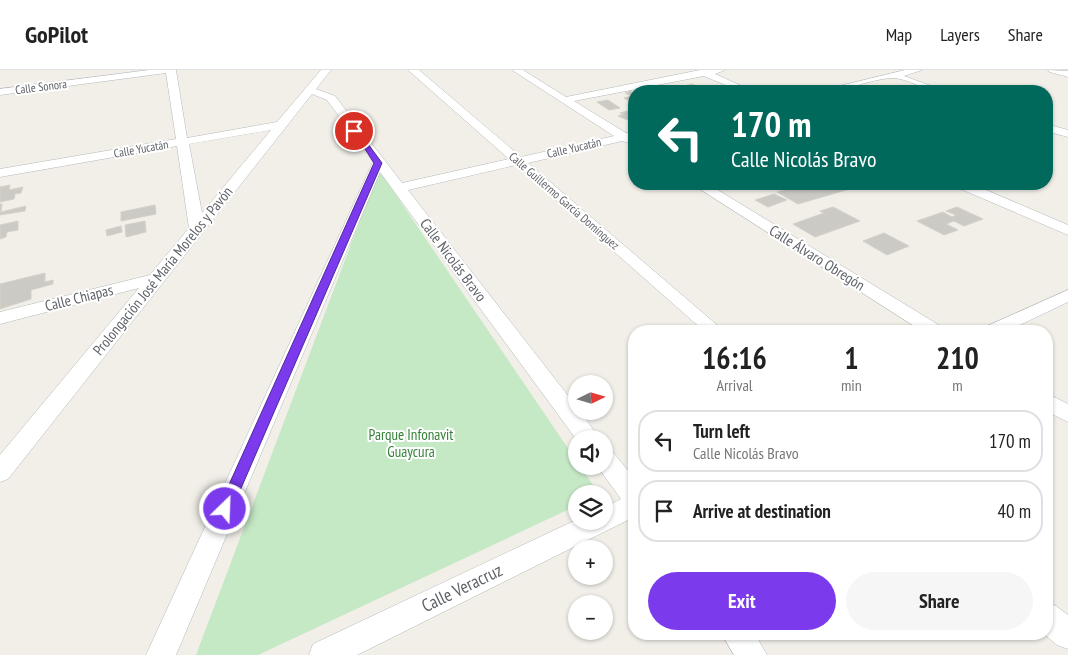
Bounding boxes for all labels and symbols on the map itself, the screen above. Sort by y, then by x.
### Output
street label: Calle Sonora [14,76,68,97]
pin [333,110,375,152]
street label: Calle Yucatán [545,134,603,161]
street label: Calle Yucatán [112,136,169,161]
street label: Calle Guillermo García Domínguez [506,149,623,253]
street label: Prolongación José María Morelos y Pavón [89,182,237,359]
street label: Calle Nicolás Bravo [416,214,491,305]
street label: Calle Álvaro Obregón [766,221,869,295]
street label: Calle Chiapas [43,280,115,315]
north arrow [568,375,612,420]
park label: Parque Infonavit Guaycura [369,425,453,461]
position arrow [198,482,250,534]
street label: Calle Veracruz [418,558,506,617]

